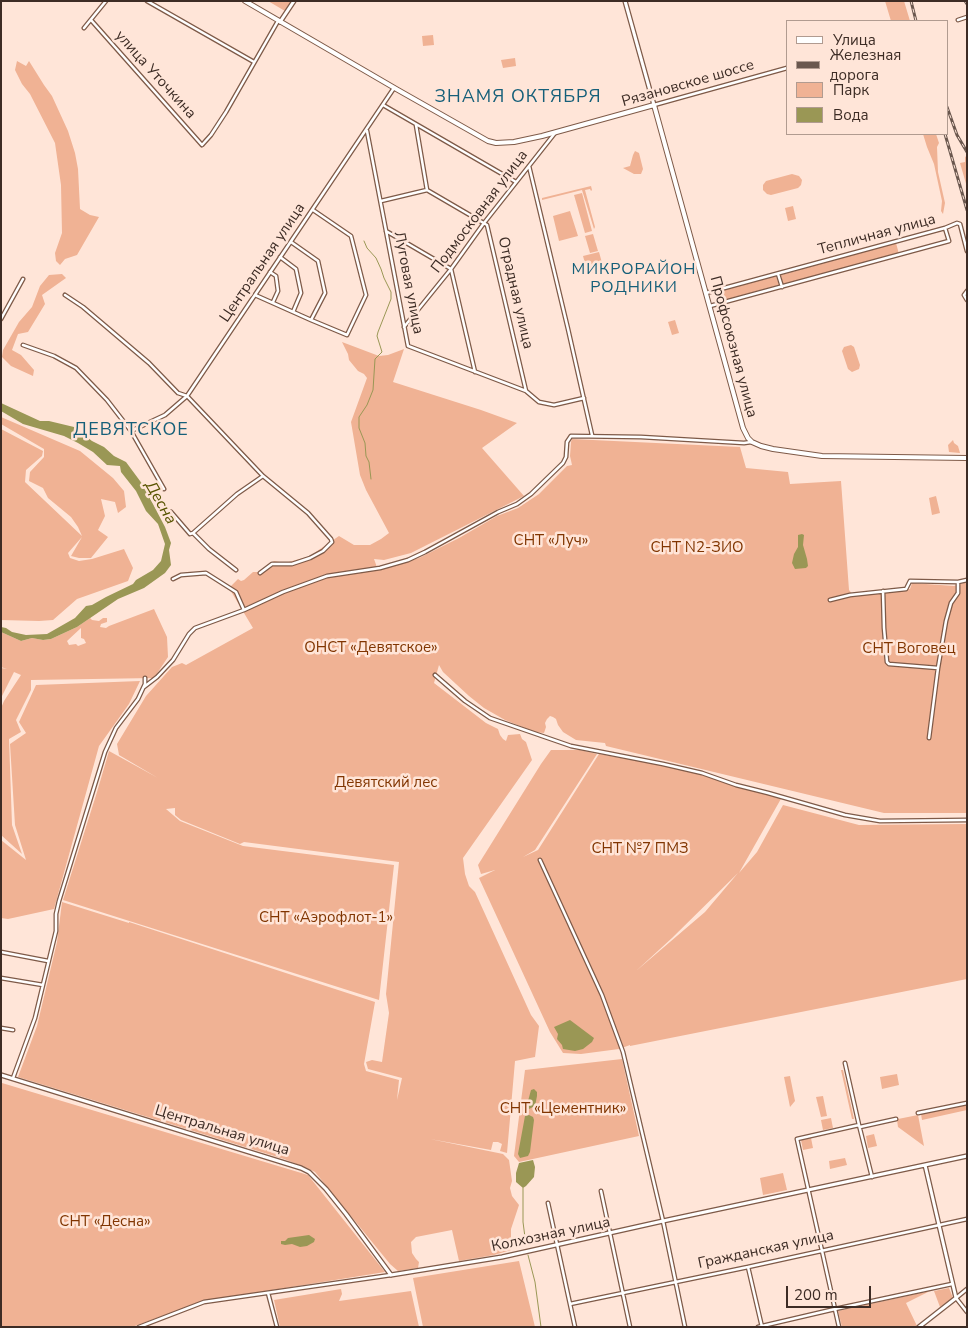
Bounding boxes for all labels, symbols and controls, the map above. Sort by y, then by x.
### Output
legend [786,20,948,135]
street label: улица Уточкина [111,27,199,123]
text: Улица [833,30,876,50]
text: Железная дорога [830,45,901,85]
street label: Рязановское шоссе [620,56,756,112]
text: Парк [833,80,869,100]
district label: ЗНАМЯ ОКТЯБРЯ [433,87,603,109]
text: Вода [833,105,869,125]
street label: Подмосковная улица [428,147,532,277]
street label: Центральная улица [216,200,310,326]
street label: Тепличная улица [816,211,938,259]
street label: Луговая улица [389,230,427,336]
street label: Отрадная улица [493,235,537,351]
district label: МИКРОРАЙОН РОДНИКИ [570,260,698,298]
street label: Профсоюзная улица [705,274,761,420]
district label: ДЕВЯТСКОЕ [72,420,190,442]
water label: Десна [140,478,180,528]
park label: СНТ «Луч» [514,532,588,550]
park label: СНТ N2-ЗИО [650,539,744,557]
park label: ОНСТ «Девятское» [304,639,438,657]
park label: СНТ Воговец [862,640,956,658]
park label: Девятский лес [335,774,437,792]
park label: СНТ №7 ПМЗ [591,840,689,858]
park label: СНТ «Аэрофлот-1» [259,909,393,927]
park label: СНТ «Цементник» [500,1100,626,1118]
street label: Центральная улица [153,1102,291,1160]
park label: СНТ «Десна» [59,1213,151,1231]
street label: Колхозная улица [490,1214,612,1256]
street label: Гражданская улица [696,1227,836,1273]
scale bar [788,1276,873,1308]
text: 200 m [794,1285,838,1305]

